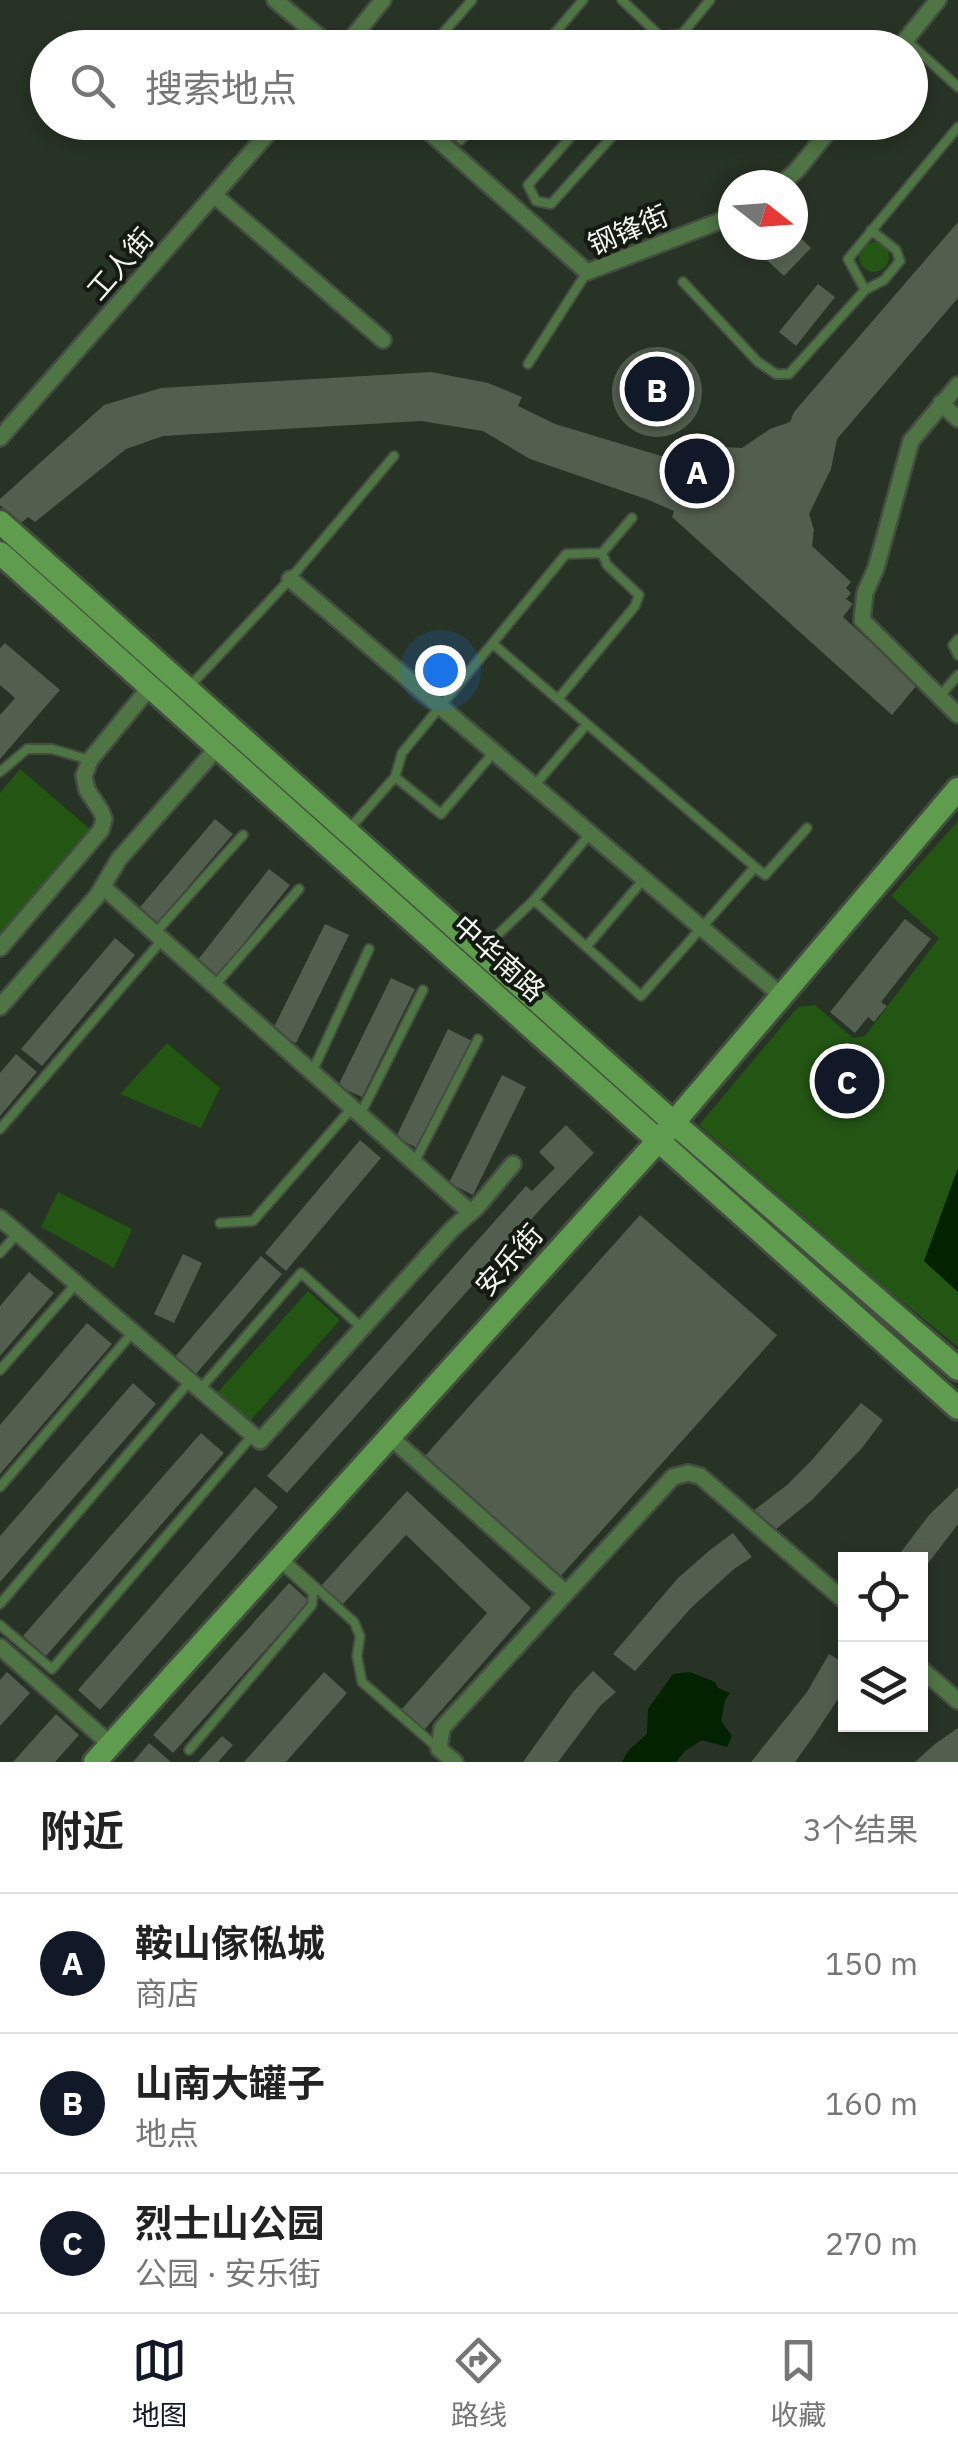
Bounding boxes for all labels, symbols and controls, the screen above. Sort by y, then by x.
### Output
search box [30,30,928,140]
icon: search [65,58,120,113]
text: 搜索地点 [145,63,297,112]
north arrow [718,170,808,260]
street label: 钢锋街 [582,196,674,263]
street label: 工人街 [78,220,161,308]
pin: B [624,352,690,426]
pin: A [664,434,730,508]
your location [415,645,466,696]
street label: 中华南路 [445,906,553,1009]
pin: C [814,1044,880,1118]
street label: 安乐街 [467,1216,550,1303]
map controls [838,1552,928,1732]
button: locate [838,1552,928,1642]
button: layers [838,1642,928,1732]
text: 附近 [40,1803,124,1858]
text: 3个结果 [803,1808,918,1850]
text: 鞍山傢俬城 [135,1918,325,1967]
text: A [62,1942,83,1984]
text: 150 m [825,1942,918,1984]
text: 商店 [135,1972,199,2014]
text: 山南大罐子 [135,2058,325,2107]
text: B [62,2082,83,2124]
text: 160 m [825,2082,918,2124]
text: 地点 [135,2112,199,2154]
text: 烈士山公园 [135,2198,325,2247]
text: C [62,2222,83,2264]
text: 270 m [825,2222,918,2264]
text: 公园 · 安乐街 [135,2252,321,2294]
tab: 地图 [132,2333,188,2433]
tab: 路线 [451,2333,507,2433]
tab: 收藏 [770,2333,826,2433]

